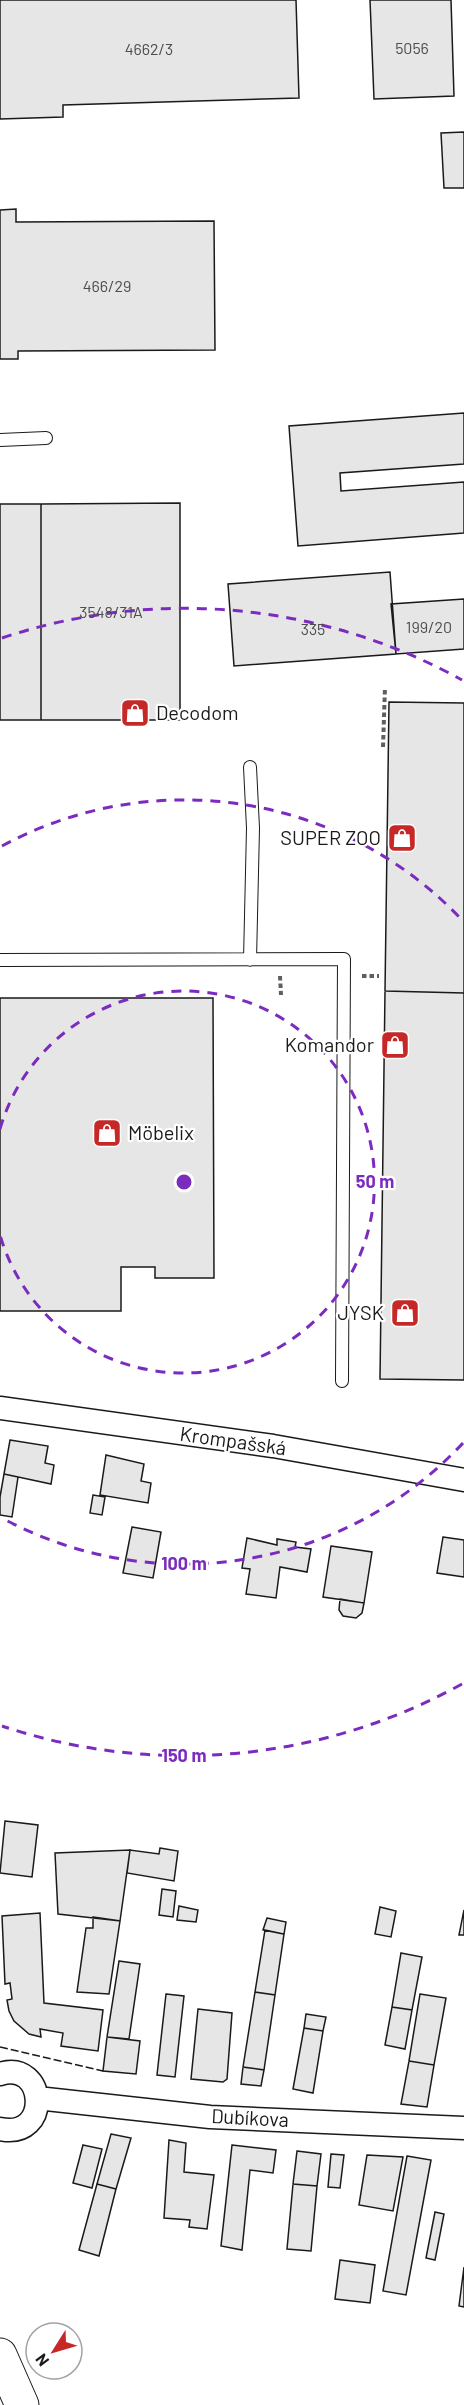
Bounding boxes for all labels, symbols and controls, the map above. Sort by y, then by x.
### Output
house number: 5056 [395,38,429,57]
house number: 4662/3 [125,39,173,58]
house number: 466/29 [83,276,131,295]
house number: 3548/31A [79,602,143,621]
house number: 199/20 [406,617,452,636]
house number: 335 [301,619,325,638]
shop icon: Decodom [119,697,151,729]
place label: Decodom [156,700,239,724]
shop icon: SUPER ZOO [386,822,418,854]
place label: SUPER ZOO [280,825,381,849]
shop icon: Komandor [379,1029,411,1061]
place label: Komandor [285,1032,374,1056]
shop icon: Möbelix [91,1117,123,1149]
place label: Möbelix [128,1120,194,1144]
text: 50 m [356,1170,394,1192]
centre of rings [174,1172,194,1192]
shop icon: JYSK [389,1297,421,1329]
place label: JYSK [337,1300,384,1324]
street label: Krompašská [178,1421,288,1459]
text: 100 m [161,1552,207,1574]
text: 150 m [162,1744,206,1766]
street label: Dubíkova [211,2103,289,2131]
north arrow [24,2321,84,2381]
text: N [31,2350,52,2370]

